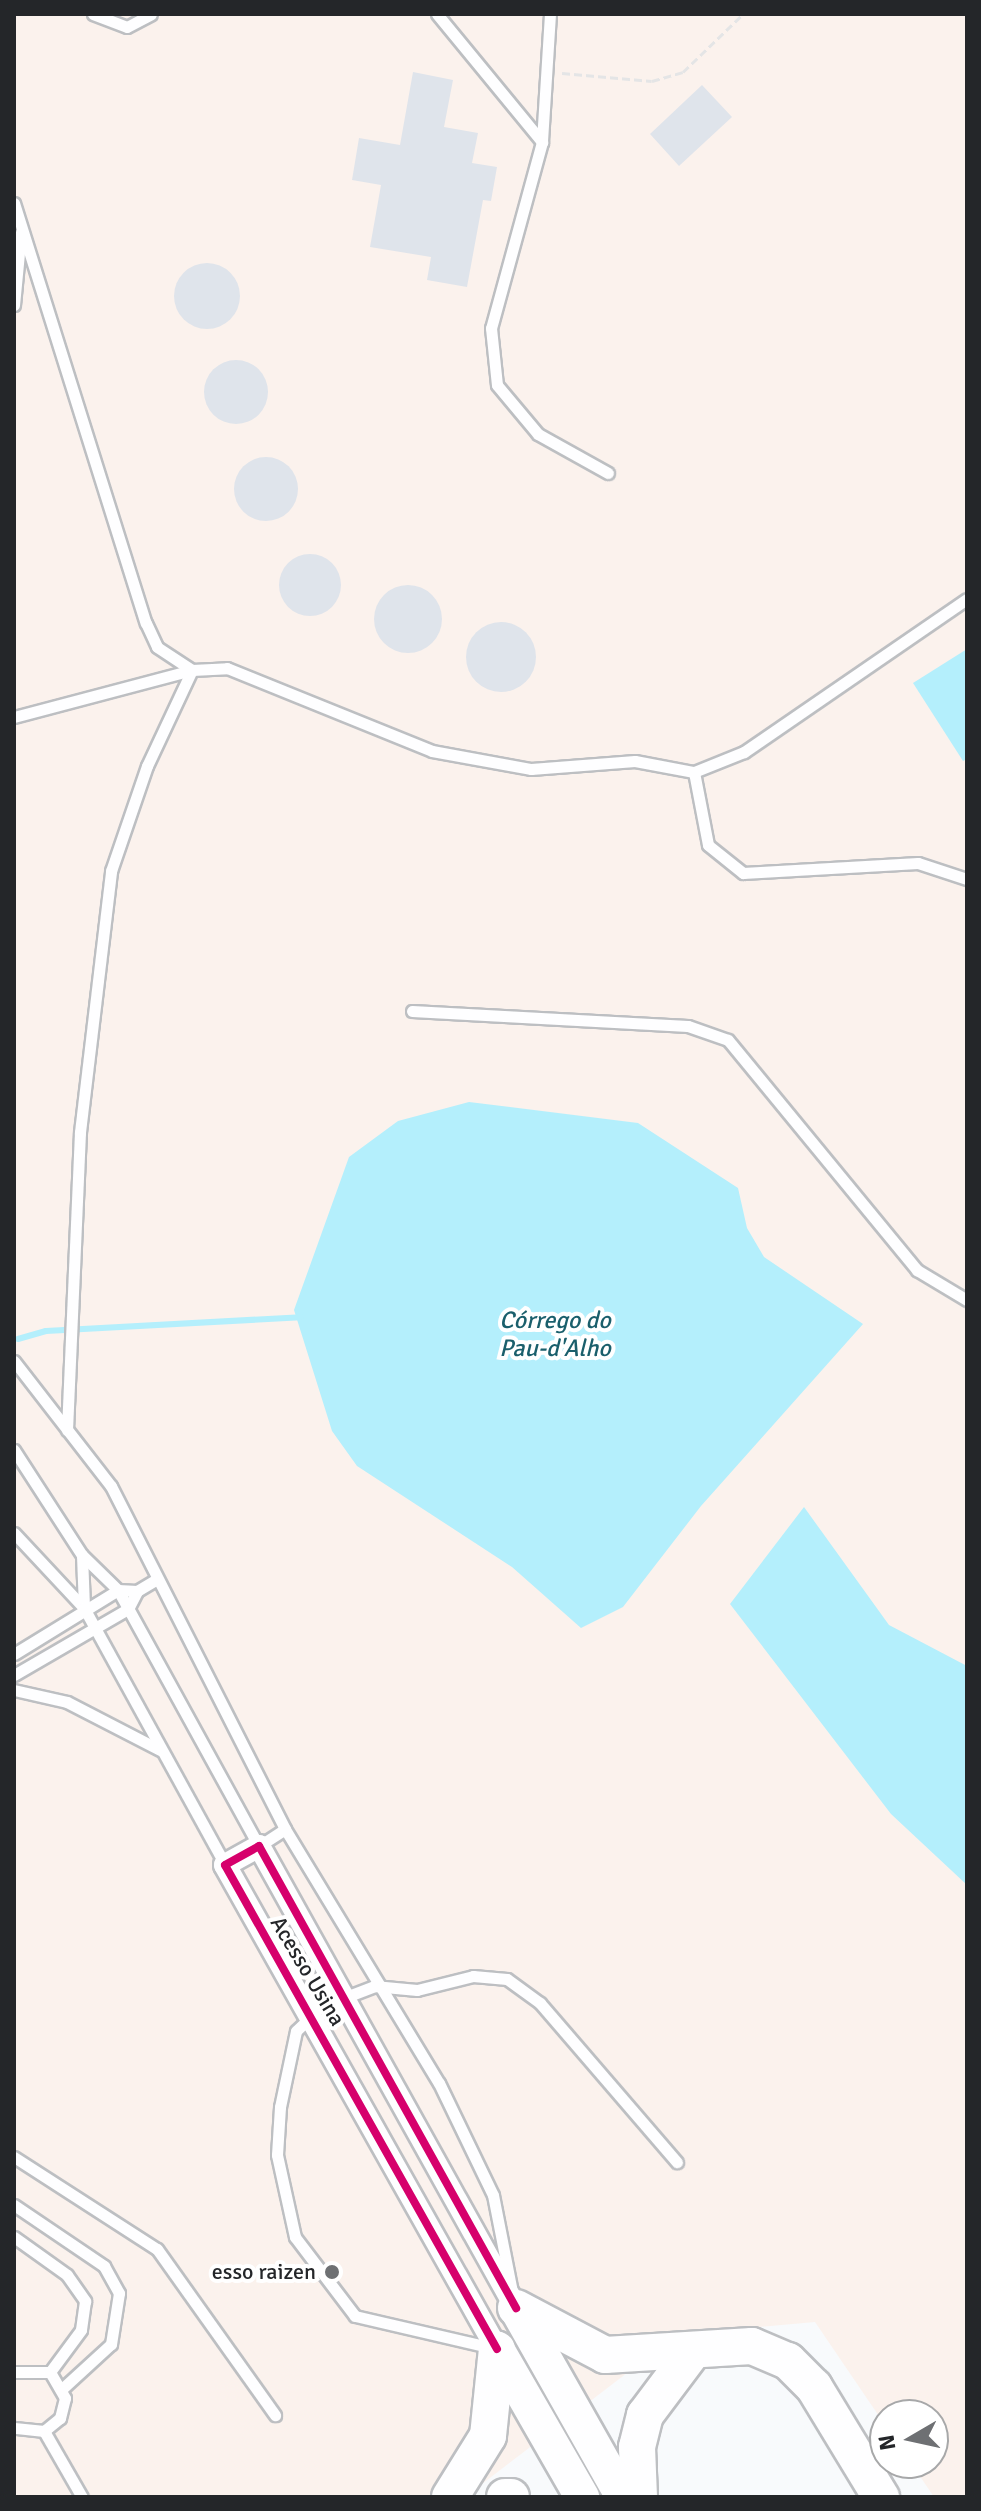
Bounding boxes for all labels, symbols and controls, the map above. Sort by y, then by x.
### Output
water label: Córrego do Pau-d'Alho [499,1307,611,1363]
street label: Acesso Usina [265,1911,351,2031]
place label: esso raizen [212,2259,316,2285]
marker: esso raizen [323,2263,341,2281]
north arrow [869,2399,949,2479]
text: N [872,2433,901,2452]

